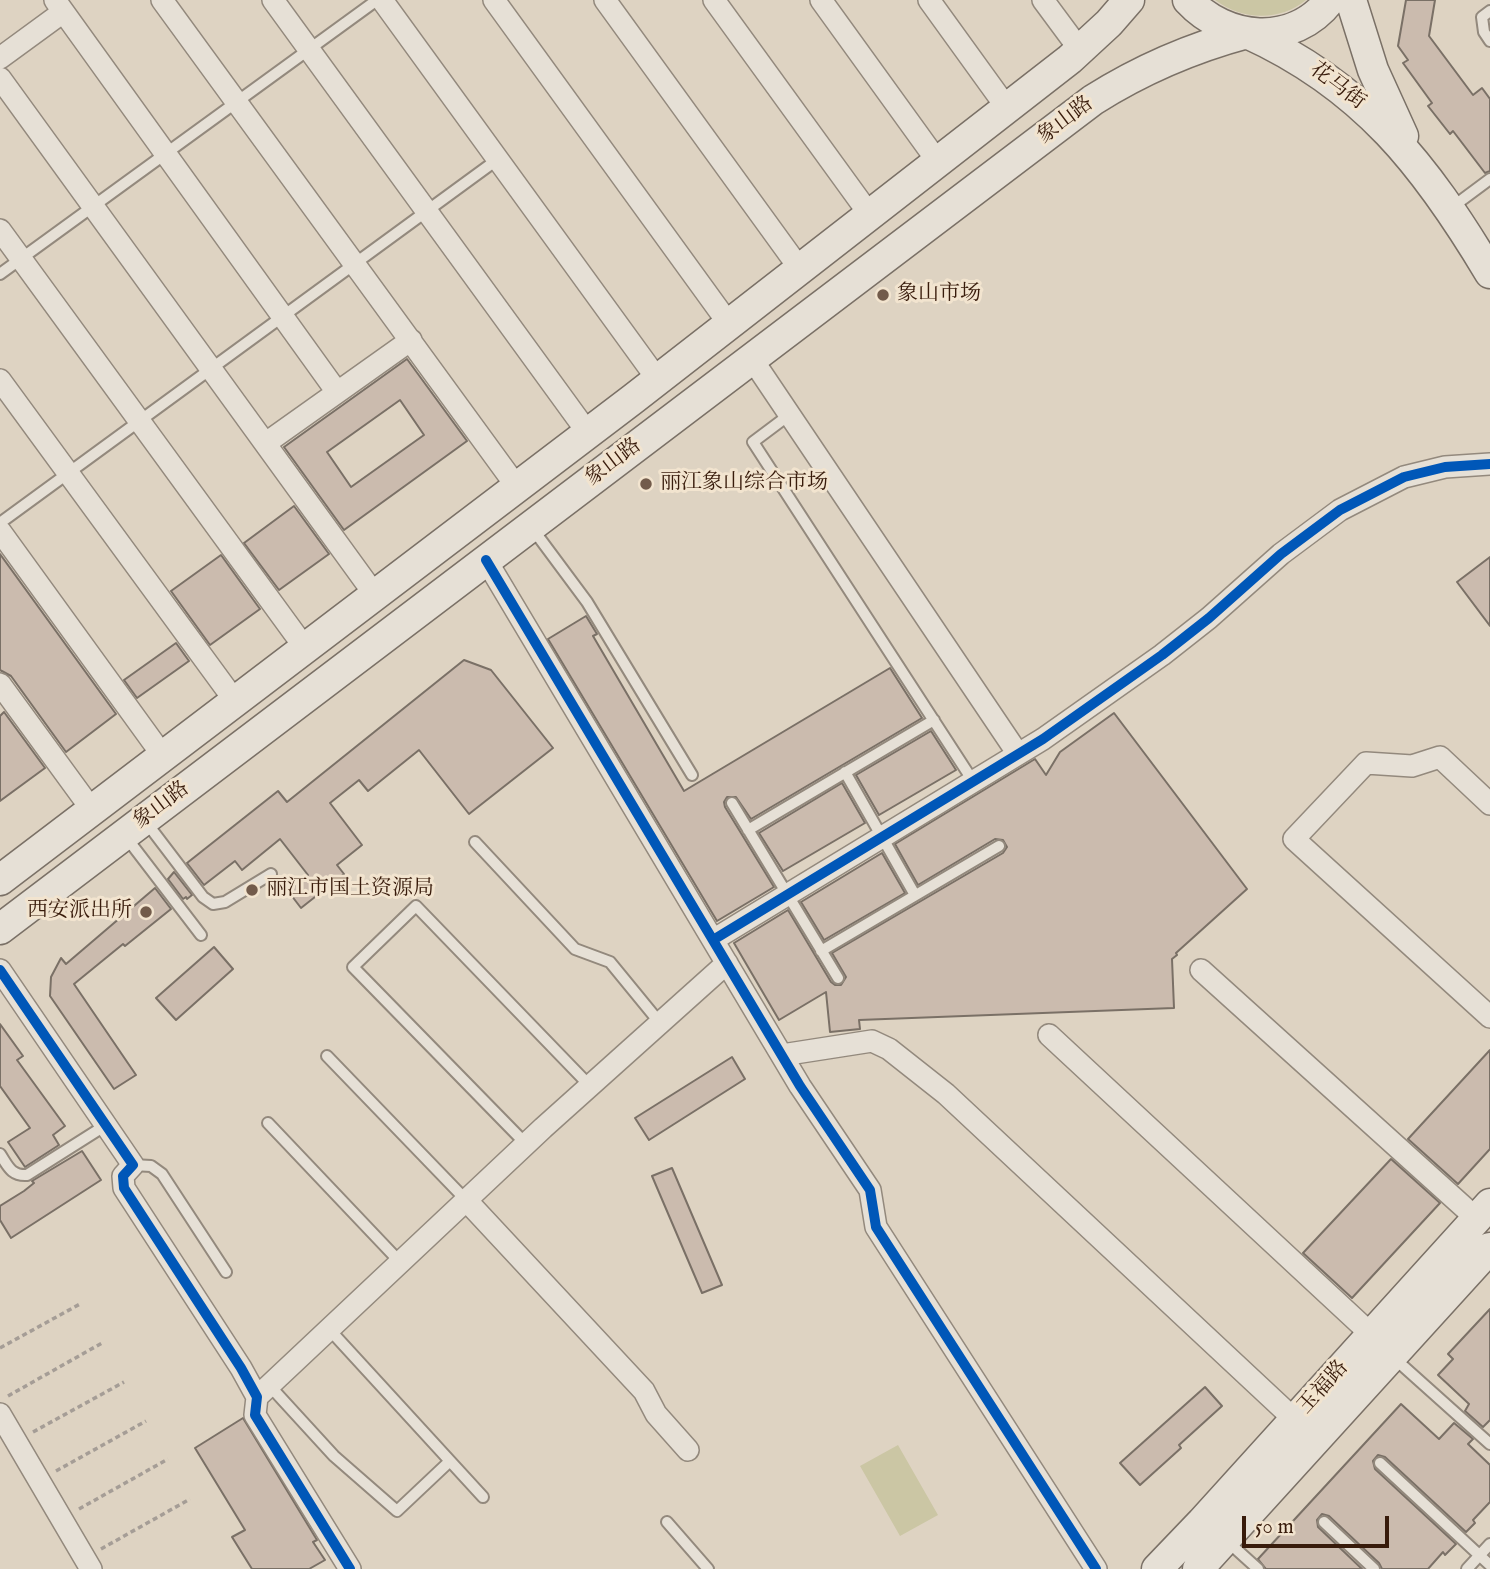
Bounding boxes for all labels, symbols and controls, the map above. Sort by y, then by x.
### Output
street label: 花马街 [1304,58,1370,116]
street label: 象山路 [1033,92,1099,150]
place label: 象山市场 [897,282,981,308]
marker: 象山市场 [875,287,891,303]
street label: 象山路 [581,434,647,492]
place label: 丽江象山综合市场 [660,471,828,497]
marker: 丽江象山综合市场 [638,476,654,492]
street label: 象山路 [129,777,195,835]
place label: 丽江市国土资源局 [266,877,434,903]
marker: 丽江市国土资源局 [244,882,260,898]
place label: 西安派出所 [27,899,132,925]
marker: 西安派出所 [138,904,154,920]
street label: 玉福路 [1294,1356,1354,1420]
scale bar [1245,1502,1392,1546]
text: 50 m [1255,1514,1294,1541]

